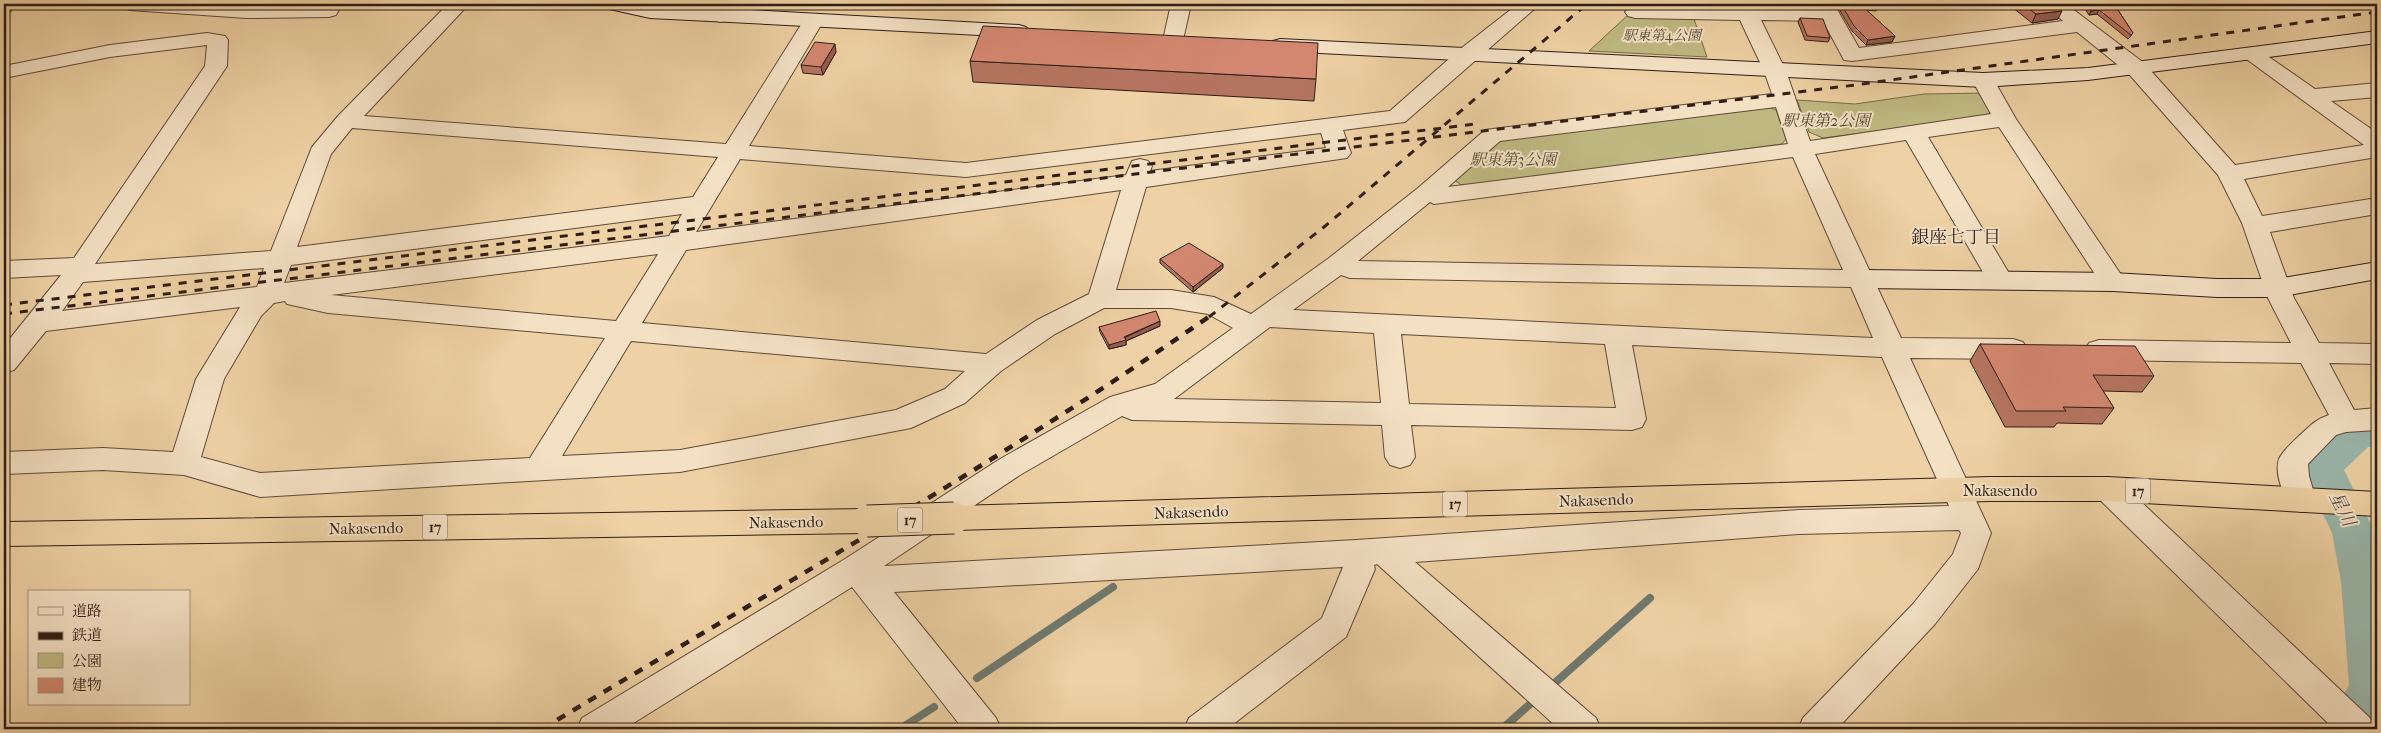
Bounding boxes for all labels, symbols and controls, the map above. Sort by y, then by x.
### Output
park label: 駅東第4公園 [1623,27,1703,44]
park label: 駅東第2公園 [1782,111,1873,130]
park label: 駅東第3公園 [1470,150,1559,169]
district label: 銀座七丁目 [1911,227,2001,248]
road number: 17 [2126,478,2150,504]
street label: Nakasendo [1963,481,2037,500]
water label: 星川 [2325,488,2360,532]
street label: Nakasendo [1558,489,1634,511]
road number: 17 [1442,492,1468,516]
street label: Nakasendo [1153,501,1229,523]
road number: 17 [898,508,922,532]
street label: Nakasendo [749,512,823,532]
road number: 17 [422,514,448,540]
street label: Nakasendo [329,518,403,538]
legend [28,590,190,706]
text: 道路 [72,602,102,620]
text: 鉄道 [72,626,102,644]
text: 公園 [72,652,102,670]
text: 建物 [72,676,102,694]

